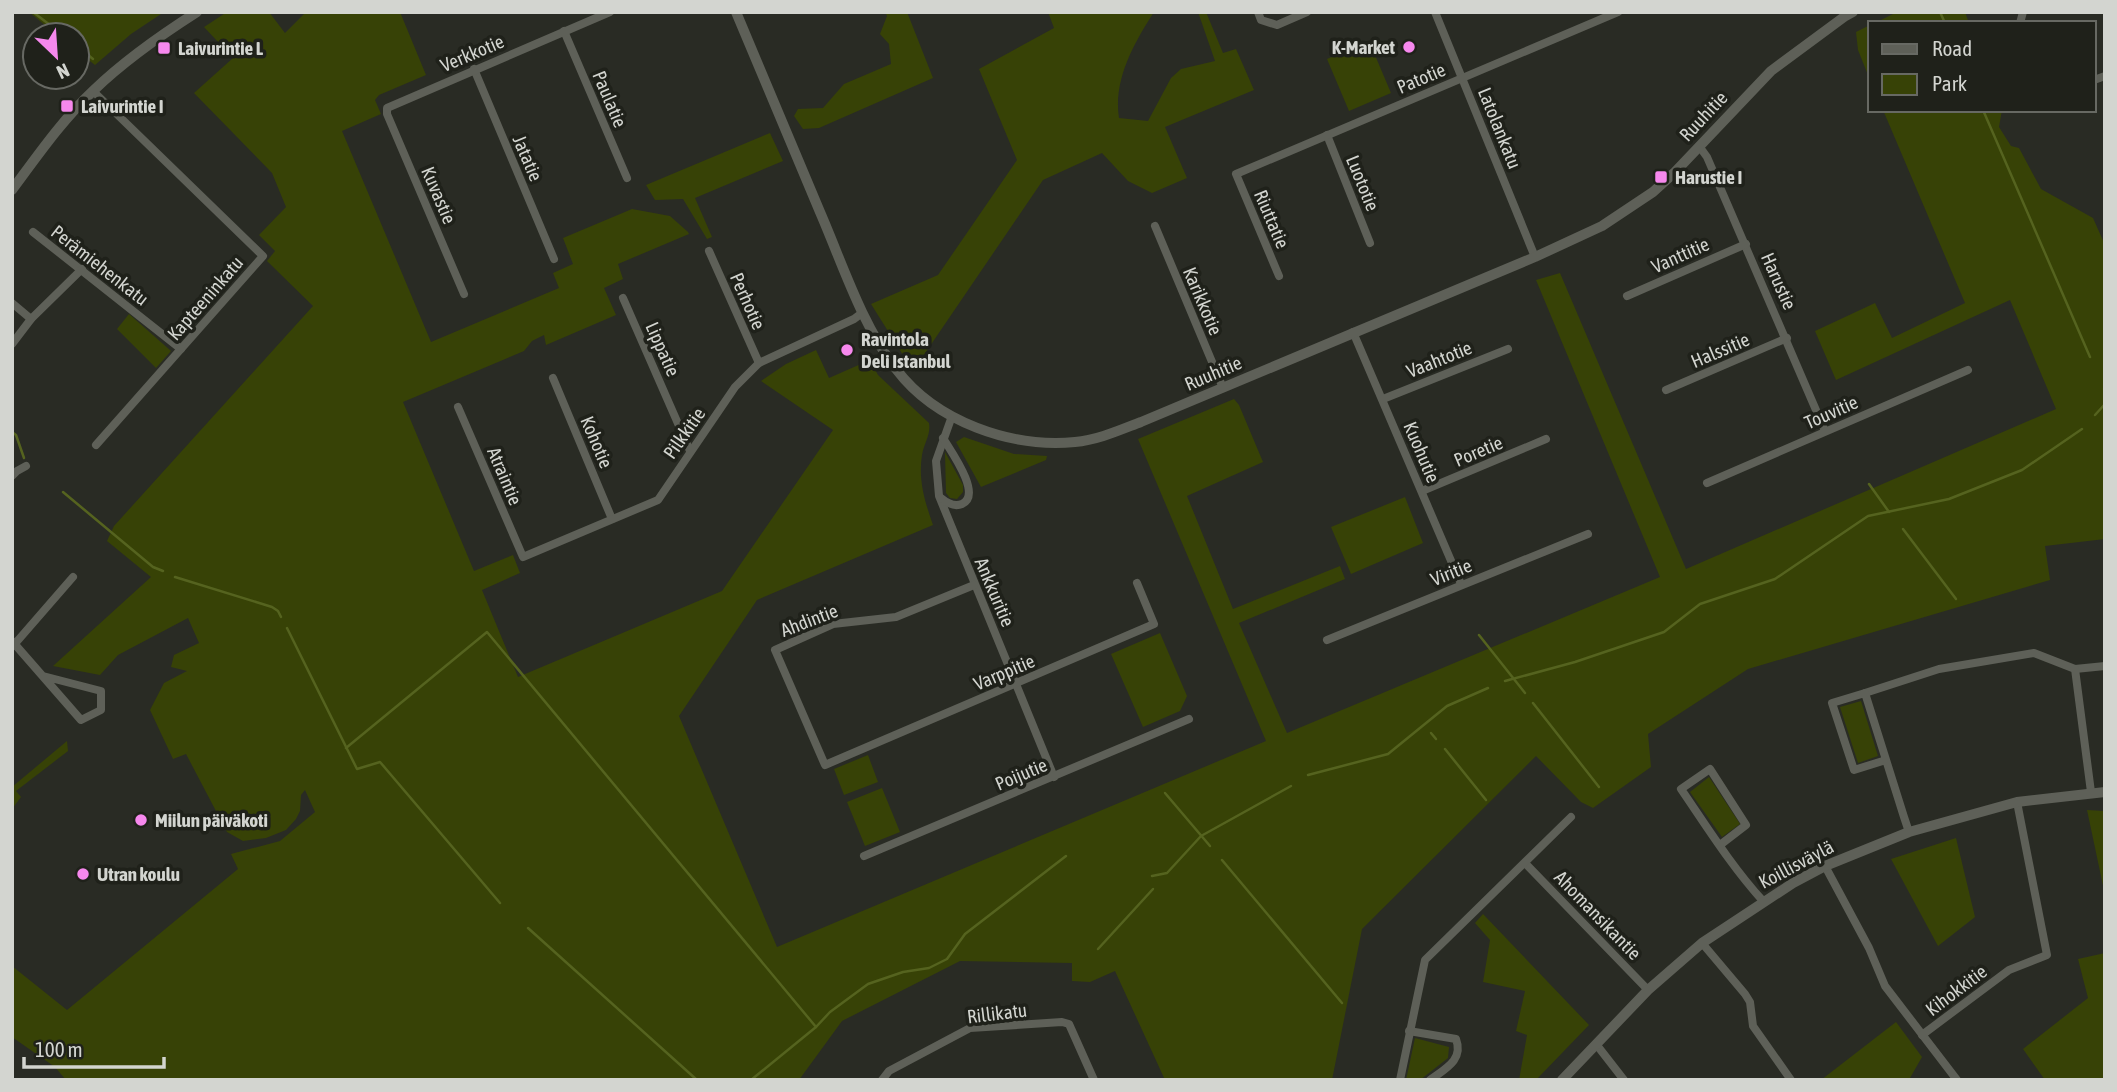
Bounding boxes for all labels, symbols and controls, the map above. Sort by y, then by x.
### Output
north arrow [21,21,91,91]
legend [1868,21,2096,112]
street label: Verkkotie [437,30,507,76]
place label: K-Market [1332,36,1396,58]
text: Road [1932,36,1972,60]
place label: Laivurintie L [178,37,264,59]
marker: K-Market [1401,39,1417,55]
marker: Laivurintie L [156,40,172,56]
street label: Patotie [1393,58,1449,98]
text: N [53,59,73,84]
street label: Paulatie [588,67,632,131]
text: Park [1932,71,1967,95]
street label: Latolankatu [1474,84,1526,172]
street label: Ruuhitie [1675,87,1731,145]
place label: Laivurintie I [81,95,164,117]
marker: Laivurintie I [59,98,75,114]
street label: Jatatie [509,132,547,184]
street label: Luototie [1342,152,1384,214]
street label: Kuvastie [417,163,461,227]
place label: Harustie I [1675,166,1742,188]
marker: Harustie I [1653,169,1669,185]
street label: Riuttatie [1250,186,1294,252]
street label: Perämiehenkatu [47,220,153,310]
street label: Vanttitie [1648,233,1712,277]
street label: Harustie [1757,249,1801,313]
street label: Kapteeninkatu [163,252,247,344]
street label: Karikkotie [1179,264,1227,338]
street label: Perhotie [726,269,770,333]
street label: Lippatie [641,318,685,380]
place label: Ravintola Deli Istanbul [861,328,952,372]
street label: Halssitie [1688,328,1752,372]
street label: Vaahtotie [1403,336,1475,382]
marker: Ravintola Deli Istanbul [839,342,855,358]
street label: Ruuhitie [1181,351,1245,395]
street label: Touvitie [1801,391,1861,433]
street label: Pilkkitie [659,403,709,463]
street label: Kohotie [576,413,618,471]
street label: Kuohutie [1399,418,1445,486]
street label: Poretie [1450,431,1506,471]
street label: Atraintie [483,444,527,508]
street label: Ankkuritie [971,554,1019,630]
street label: Viritie [1427,554,1475,590]
street label: Ahdintie [777,599,841,641]
street label: Varppitie [970,649,1038,695]
street label: Poijutie [992,753,1050,795]
place label: Miilun päiväkoti [155,809,268,831]
marker: Miilun päiväkoti [133,812,149,828]
street label: Koillisväylä [1755,835,1837,893]
place label: Utran koulu [97,863,180,885]
marker: Utran koulu [75,866,91,882]
street label: Ahomansikantie [1550,866,1646,964]
street label: Kihokkitie [1921,960,1991,1020]
street label: Rillikatu [966,998,1028,1028]
scale bar [24,1026,164,1070]
text: 100 m [35,1037,83,1061]

